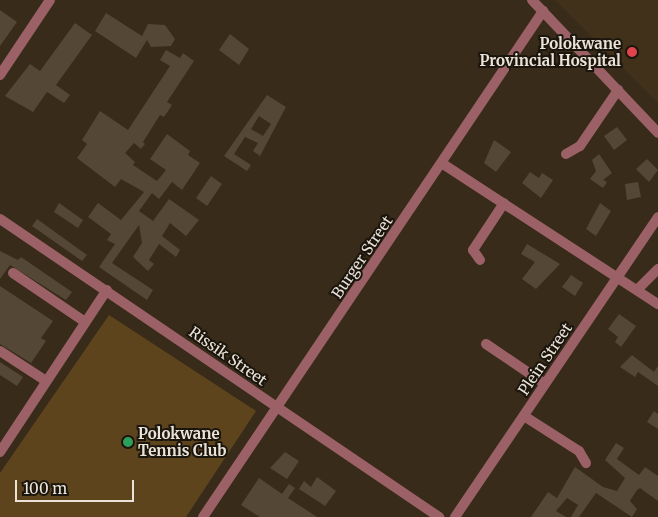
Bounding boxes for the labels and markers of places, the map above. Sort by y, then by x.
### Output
place label: Polokwane Provincial Hospital [479,34,621,69]
marker: Polokwane Provincial Hospital [625,45,639,59]
place label: Polokwane Tennis Club [138,424,226,459]
marker: Polokwane Tennis Club [122,436,134,448]

